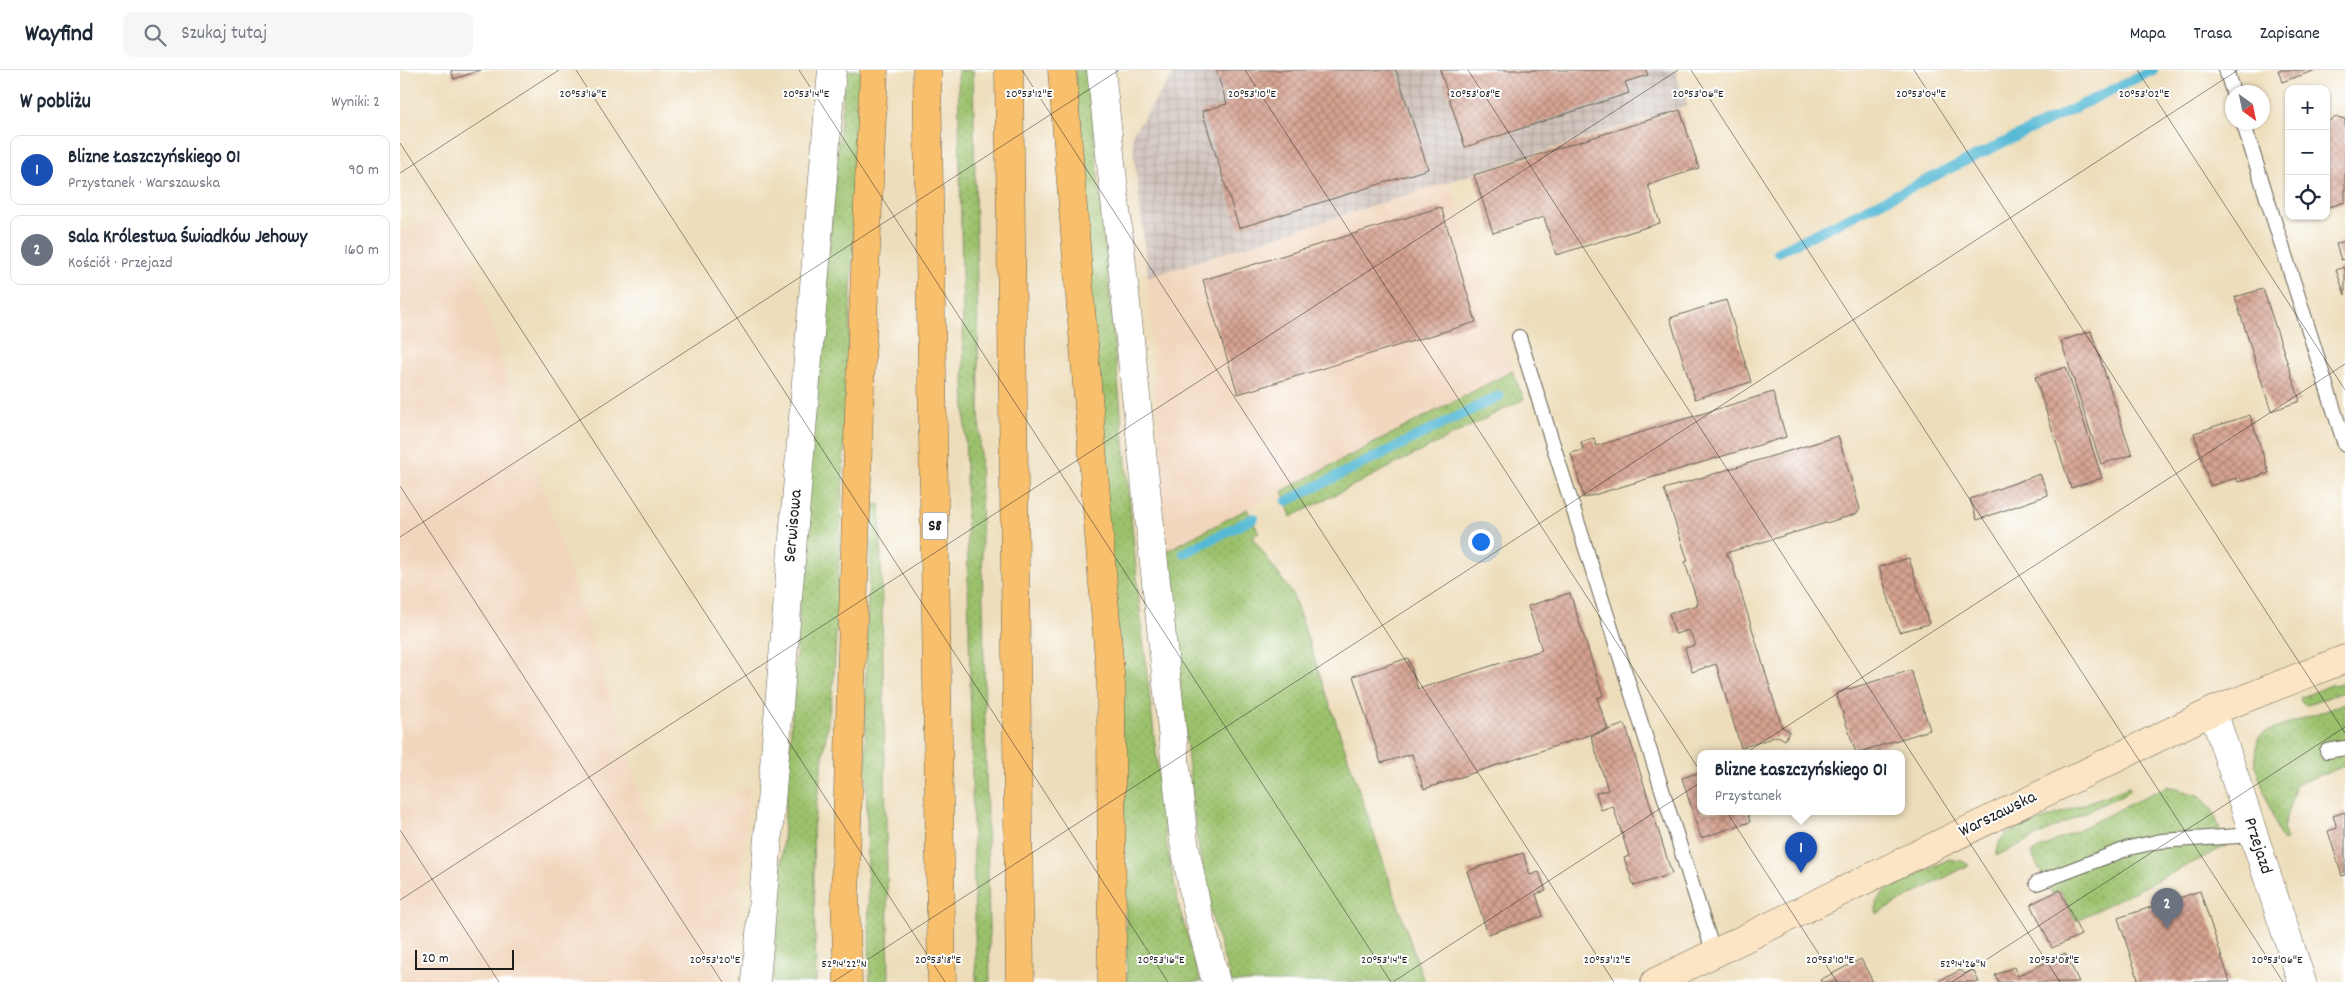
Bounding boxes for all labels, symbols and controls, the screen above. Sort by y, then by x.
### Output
search box [123,12,473,57]
text: Wayfind [25,18,93,52]
icon: search [141,21,169,49]
text: Szukaj tutaj [181,21,267,48]
text: Mapa [2130,22,2165,47]
text: Trasa [2193,22,2232,47]
text: Zapisane [2260,22,2320,47]
north arrow [2225,85,2270,130]
map controls [2285,85,2330,220]
button: + [2285,85,2330,130]
text: 20°53'16"E [559,86,607,103]
text: 20°53'14"E [783,86,830,103]
text: 20°53'12"E [1006,86,1053,103]
text: 20°53'10"E [1228,86,1276,103]
text: 20°53'08"E [1450,86,1501,103]
text: 20°53'06"E [1672,86,1724,103]
text: 20°53'04"E [1896,86,1947,103]
text: 20°53'02"E [2119,86,2170,103]
text: W pobliżu [20,88,91,118]
text: Wyniki: 2 [331,91,380,114]
button: − [2285,130,2330,175]
text: Blizne Łaszczyńskiego 01 [68,145,240,172]
text: 1 [35,159,39,182]
text: 90 m [348,159,379,182]
text: Przystanek · Warszawska [68,172,220,195]
button: locate [2285,175,2330,220]
text: Sala Królestwa Świadków Jehowy [68,225,307,252]
text: 2 [34,239,41,262]
text: 160 m [344,239,379,262]
text: Kościół · Przejazd [68,252,173,275]
street label: Serwisowa [778,488,810,563]
road number: S8 [922,512,948,540]
your location [1468,529,1494,555]
popup [1697,750,1905,815]
text: Blizne Łaszczyńskiego 01 [1715,758,1887,785]
text: Przystanek [1715,785,1782,808]
street label: Warszawska [1955,785,2041,844]
street label: Przejazd [2236,815,2278,877]
pin: 1 [1785,832,1817,873]
pin: 2 [2151,888,2183,929]
scale bar [415,947,514,970]
text: 20 m [422,949,449,969]
text: 20°53'20"E [690,952,741,969]
text: 20°53'18"E [915,952,962,969]
text: 20°53'16"E [1137,952,1185,969]
text: 20°53'14"E [1361,952,1408,969]
text: 20°53'12"E [1584,952,1631,969]
text: 20°53'10"E [1806,952,1854,969]
text: 20°53'08"E [2029,952,2080,969]
text: 20°53'06"E [2251,952,2303,969]
text: 52°14'22"N [821,956,867,973]
text: 52°14'26"N [1940,956,1986,973]

